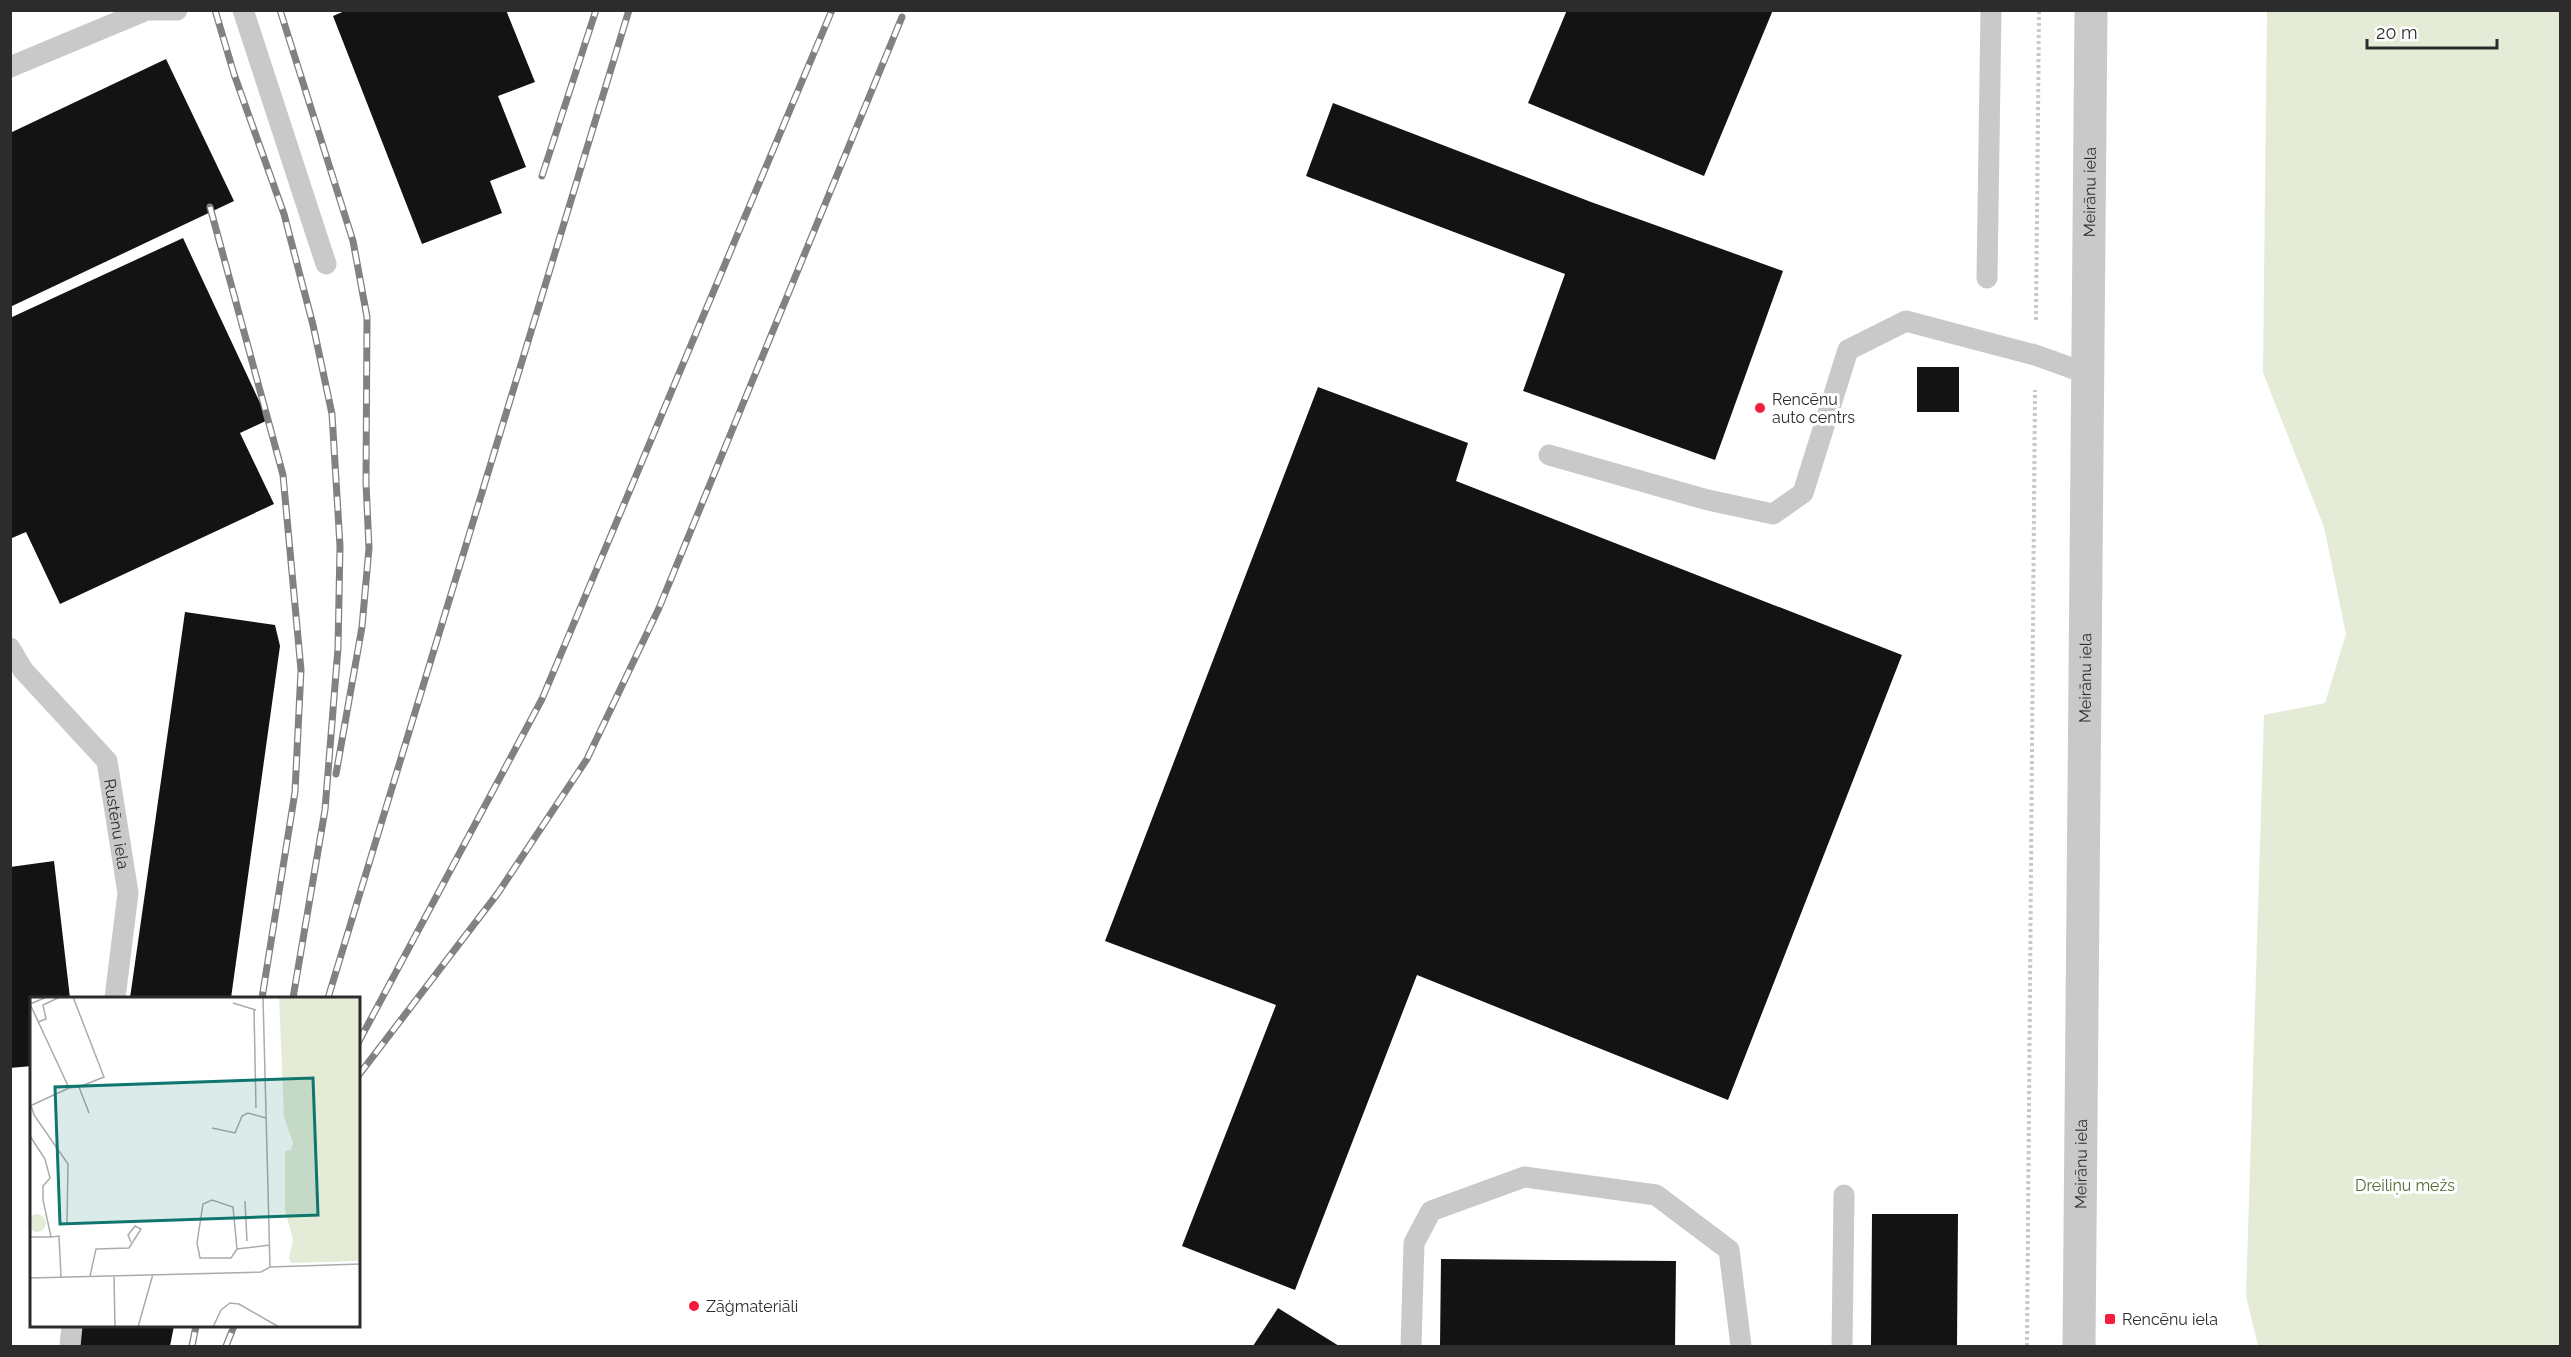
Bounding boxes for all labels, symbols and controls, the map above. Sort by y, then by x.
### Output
scale bar [2367,12,2498,50]
text: 20 m [2376,22,2418,43]
street label: Meirānu iela [2080,147,2100,237]
place label: Rencēnu auto centrs [1772,390,1855,427]
marker: Rencēnu auto centrs [1753,401,1767,415]
street label: Meirānu iela [2076,633,2095,723]
street label: Rustēnu iela [100,777,133,870]
inset map [30,997,360,1327]
street label: Meirānu iela [2071,1119,2091,1209]
park label: Dreiliņu mežs [2355,1176,2455,1195]
place label: Zāģmateriāli [706,1297,798,1316]
marker: Zāģmateriāli [687,1299,701,1313]
place label: Rencēnu iela [2122,1310,2218,1329]
marker: Rencēnu iela [2103,1312,2117,1326]

